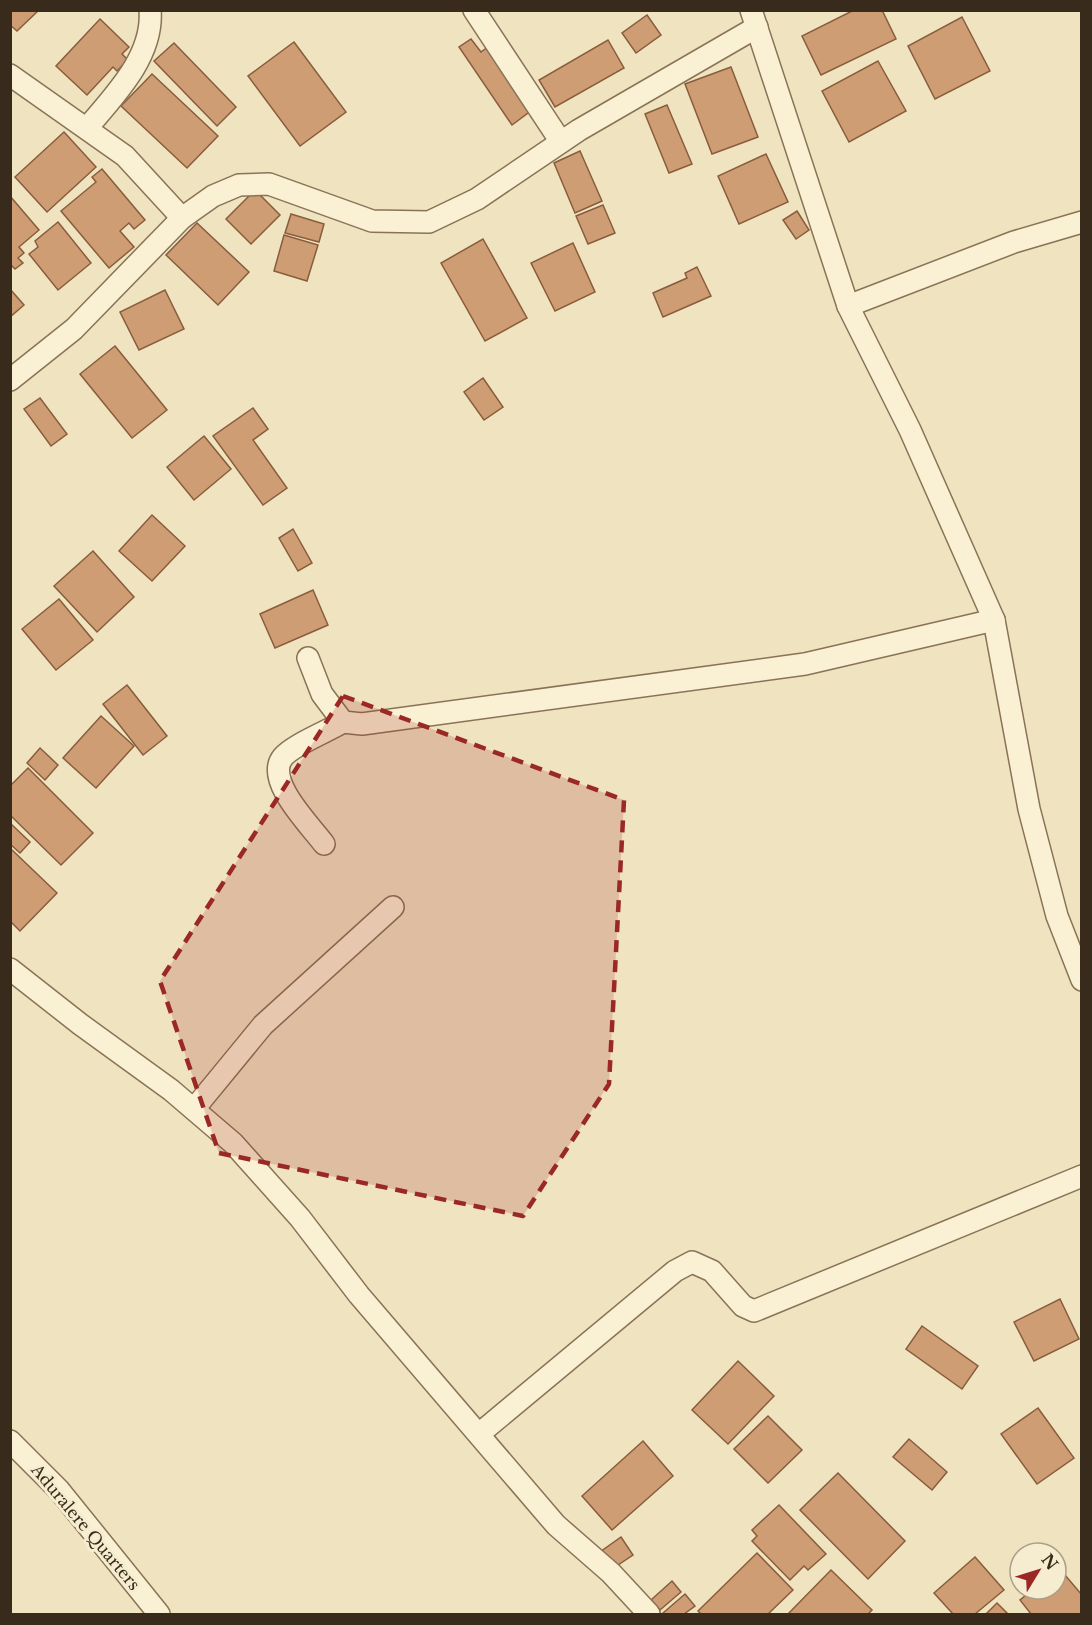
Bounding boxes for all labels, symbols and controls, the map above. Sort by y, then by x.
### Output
street label: Aduralere Quarters [27,1459,145,1594]
north arrow [1008,1541,1068,1601]
text: N [1037,1550,1062,1574]

